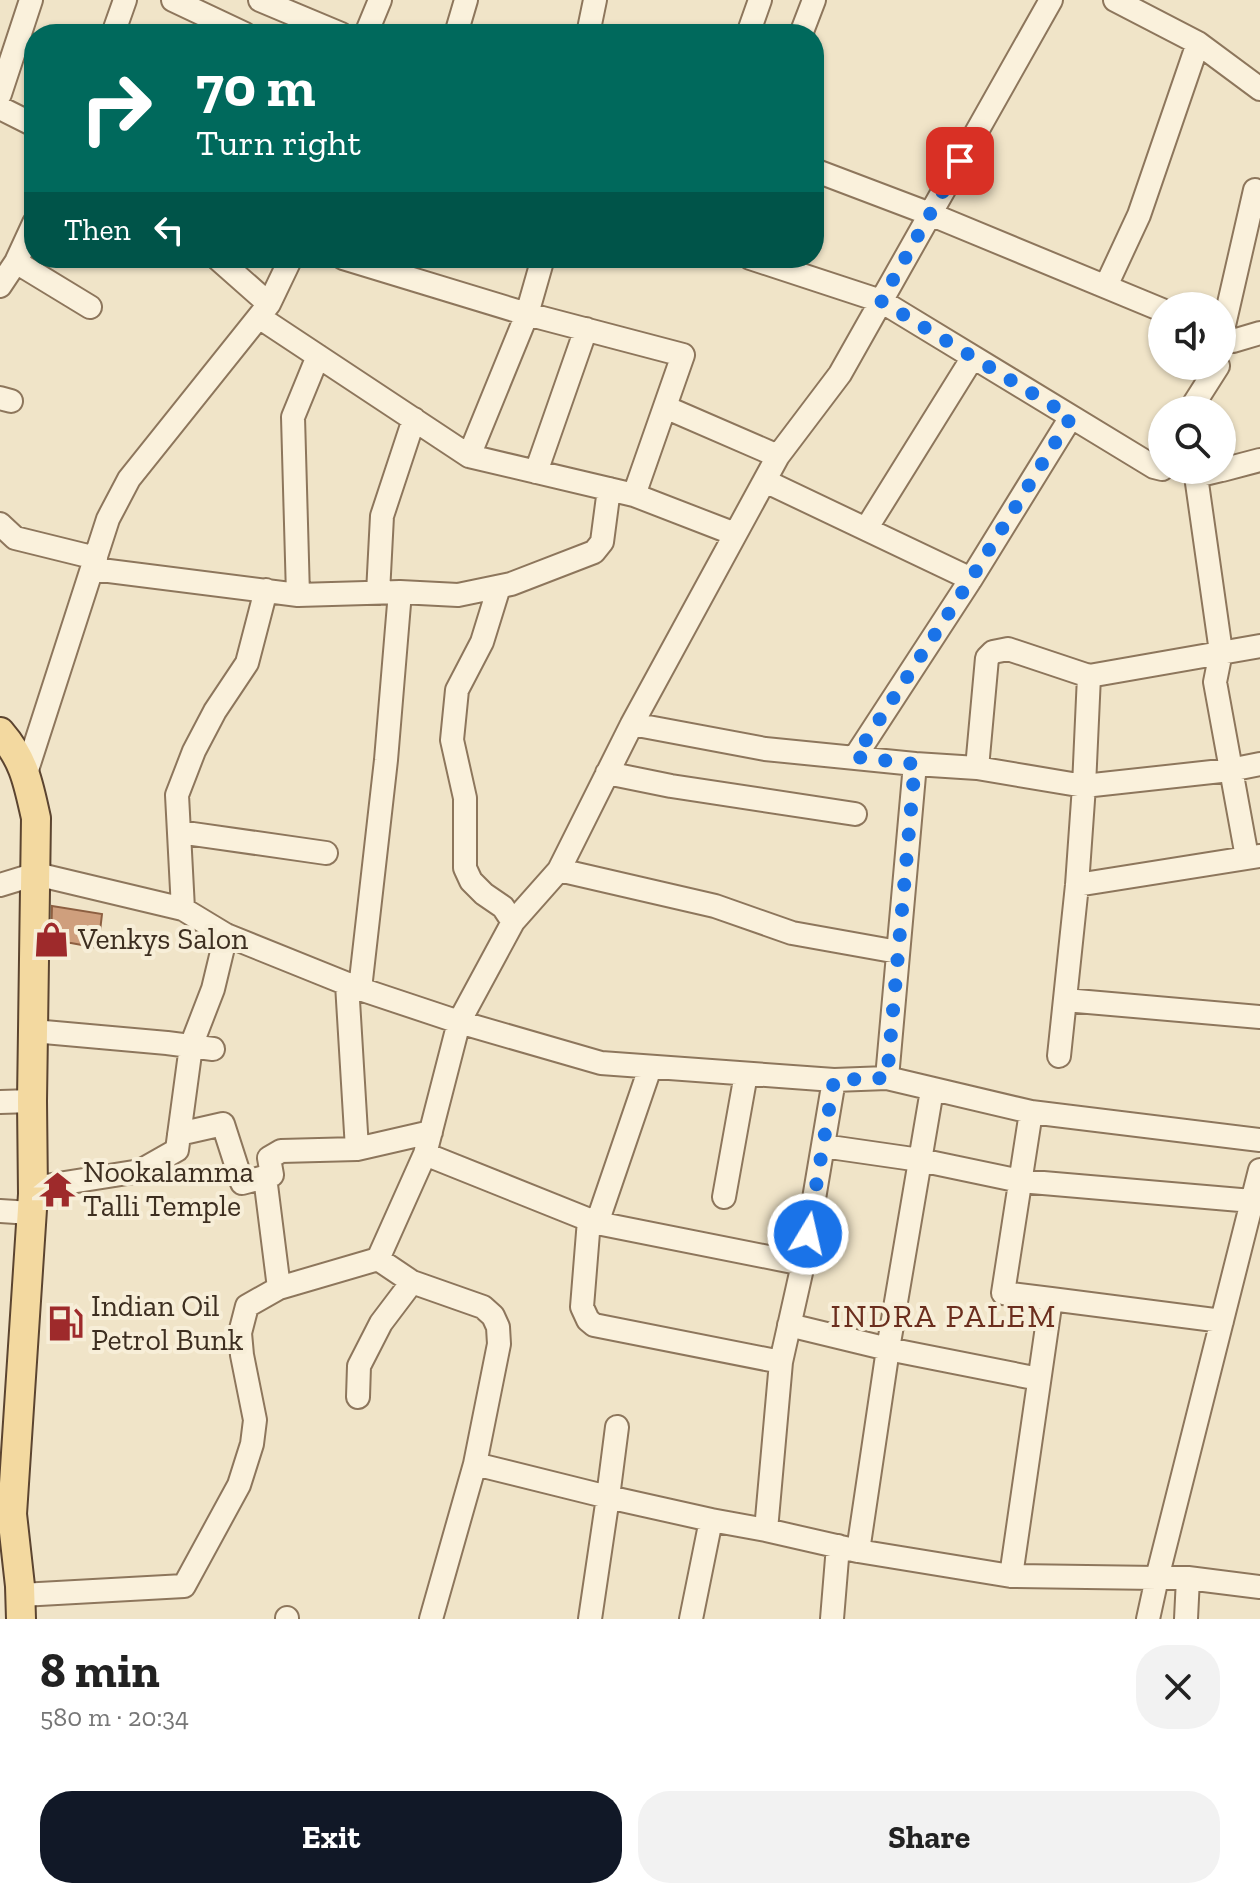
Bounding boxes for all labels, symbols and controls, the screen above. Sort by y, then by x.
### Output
text: 70 m [196,53,316,120]
icon: right [64,56,168,160]
text: Turn right [196,121,361,164]
pin [926,127,994,195]
icon: arrive [938,139,982,183]
icon: left [147,208,191,252]
text: Then [64,212,131,248]
map controls [1148,292,1236,484]
button: sound [1148,292,1236,380]
button: search [1148,396,1236,484]
shop icon: Venkys Salon [33,920,71,958]
place label: Venkys Salon [77,921,248,957]
place label: Nookalamma Talli Temple [83,1154,254,1224]
temple icon: Nookalamma Talli Temple [38,1170,76,1208]
position arrow [766,1192,850,1276]
place label: Indian Oil Petrol Bunk [91,1288,244,1358]
district label: INDRA PALEM [831,1297,1057,1335]
fuel station icon: Indian Oil Petrol Bunk [46,1304,84,1342]
text: 8 min [40,1642,160,1699]
button: close [1136,1645,1220,1729]
text: 580 m · 20:34 [40,1701,189,1733]
button: Exit [40,1791,622,1883]
button: Share [638,1791,1220,1883]

